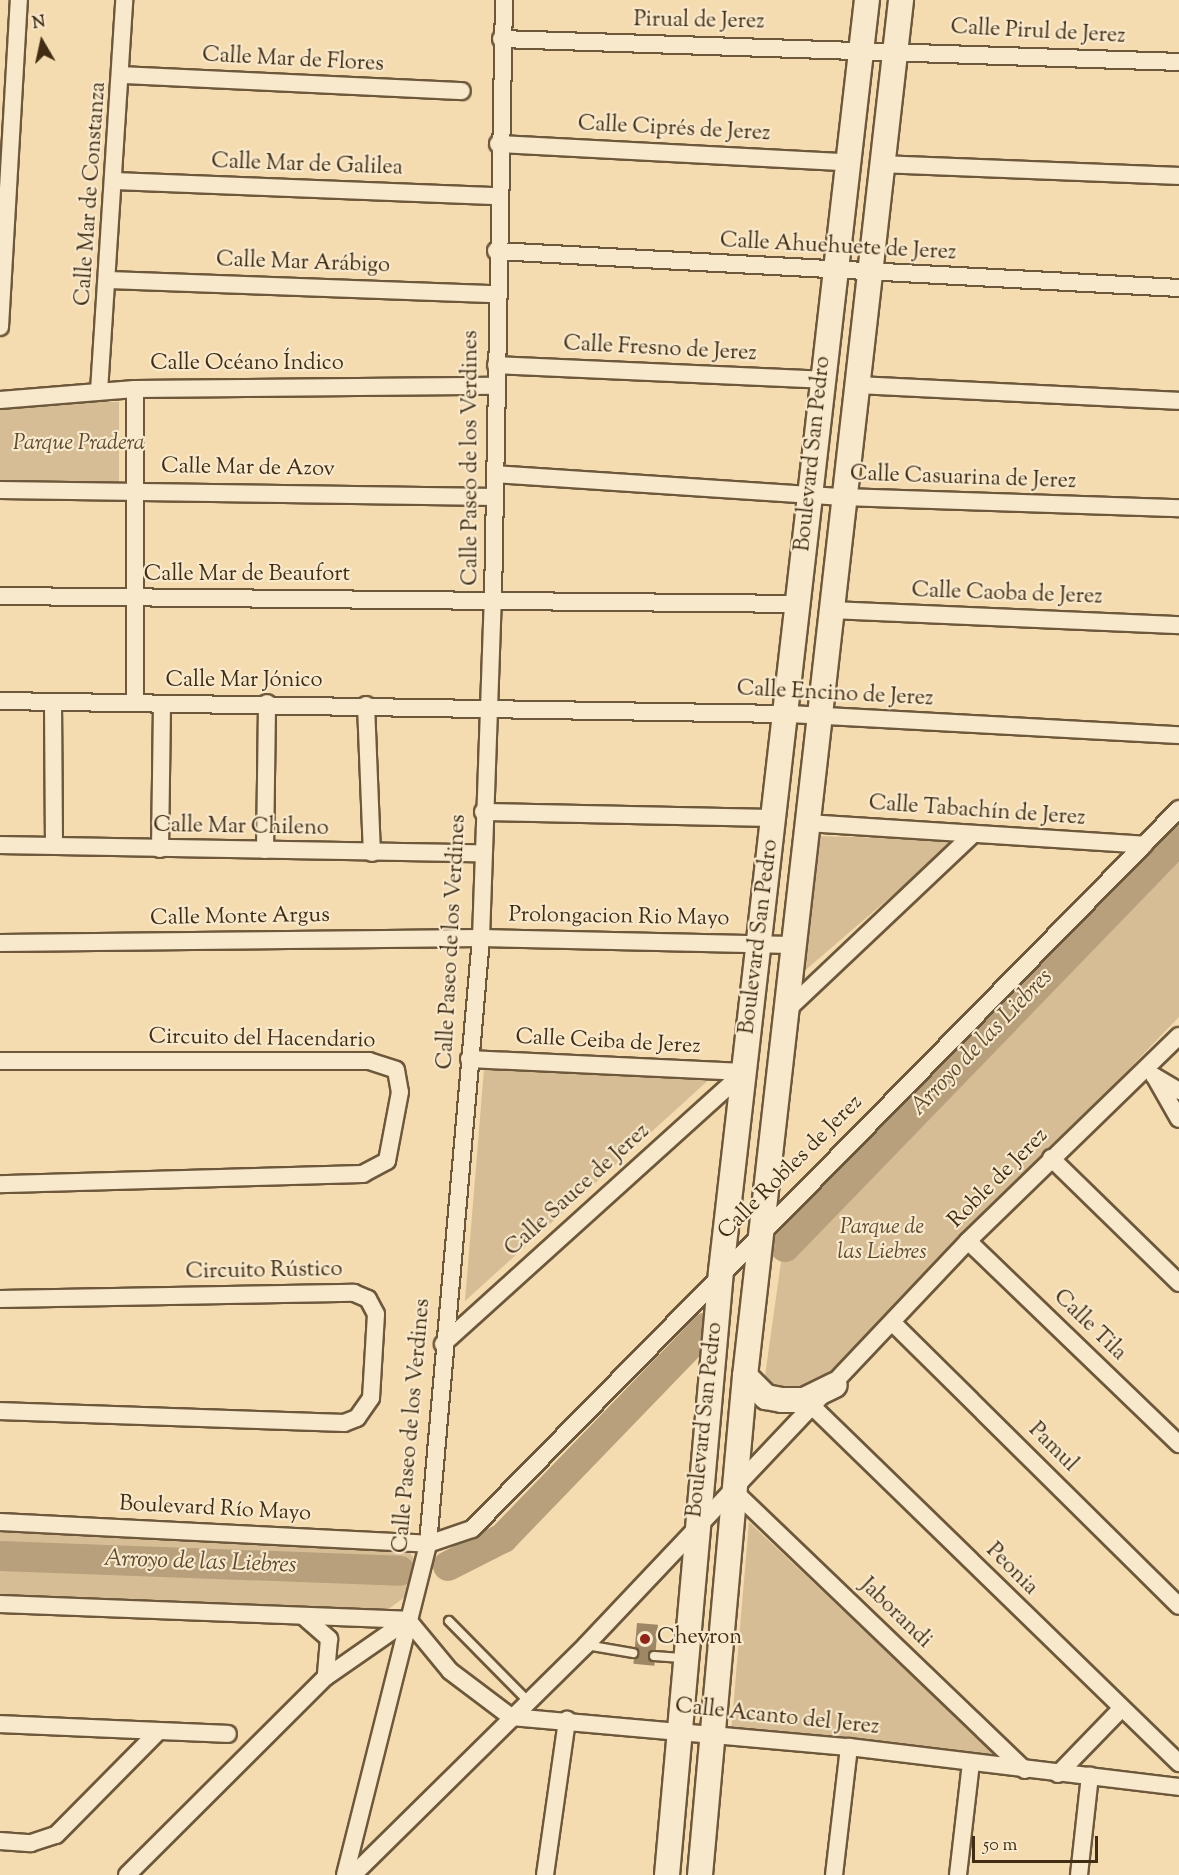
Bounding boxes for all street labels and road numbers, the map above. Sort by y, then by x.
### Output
street label: Pirual de Jerez [633,8,765,36]
street label: Calle Pirul de Jerez [950,15,1126,51]
street label: Calle Mar de Flores [201,43,385,79]
street label: Calle Mar de Constanza [71,81,113,307]
street label: Calle Ciprés de Jerez [577,112,771,148]
street label: Calle Mar de Galilea [211,149,403,183]
street label: Calle Ahuehuete de Jerez [719,229,957,267]
street label: Calle Mar Arábigo [216,248,390,280]
street label: Calle Paseo de los Verdines [459,330,485,586]
street label: Calle Fresno de Jerez [563,332,757,368]
street label: Calle Océano Índico [150,352,344,378]
street label: Boulevard San Pedro [791,355,837,553]
street label: Calle Mar de Azov [161,454,335,484]
street label: Calle Casuarina de Jerez [850,462,1076,496]
street label: Calle Mar de Beaufort [144,563,350,589]
street label: Calle Caoba de Jerez [911,578,1103,612]
street label: Calle Mar Jónico [165,669,323,695]
street label: Calle Encino de Jerez [736,677,934,713]
street label: Calle Tabachín de Jerez [868,791,1086,833]
street label: Calle Mar Chileno [153,813,329,843]
street label: Calle Paseo de los Verdines [433,814,473,1070]
street label: Boulevard San Pedro [735,838,785,1036]
street label: Calle Monte Argus [150,903,330,933]
street label: Prolongacion Rio Mayo [508,903,730,933]
street label: Circuito del Hacendario [148,1025,376,1055]
street label: Calle Ceiba de Jerez [515,1025,701,1061]
street label: Calle Robles de Jerez [713,1090,869,1246]
street label: Calle Sauce de Jerez [500,1119,656,1263]
street label: Roble de Jerez [944,1124,1054,1234]
street label: Circuito Rústico [185,1257,343,1287]
street label: Calle Tila [1047,1285,1131,1367]
street label: Calle Paseo de los Verdines [389,1298,437,1554]
street label: Boulevard San Pedro [683,1321,729,1519]
street label: Pamul [1022,1418,1082,1478]
street label: Boulevard Río Mayo [118,1492,312,1528]
street label: Peonia [979,1538,1043,1602]
street label: Jaborandi [853,1573,937,1655]
street label: Calle Acanto del Jerez [674,1694,880,1742]

